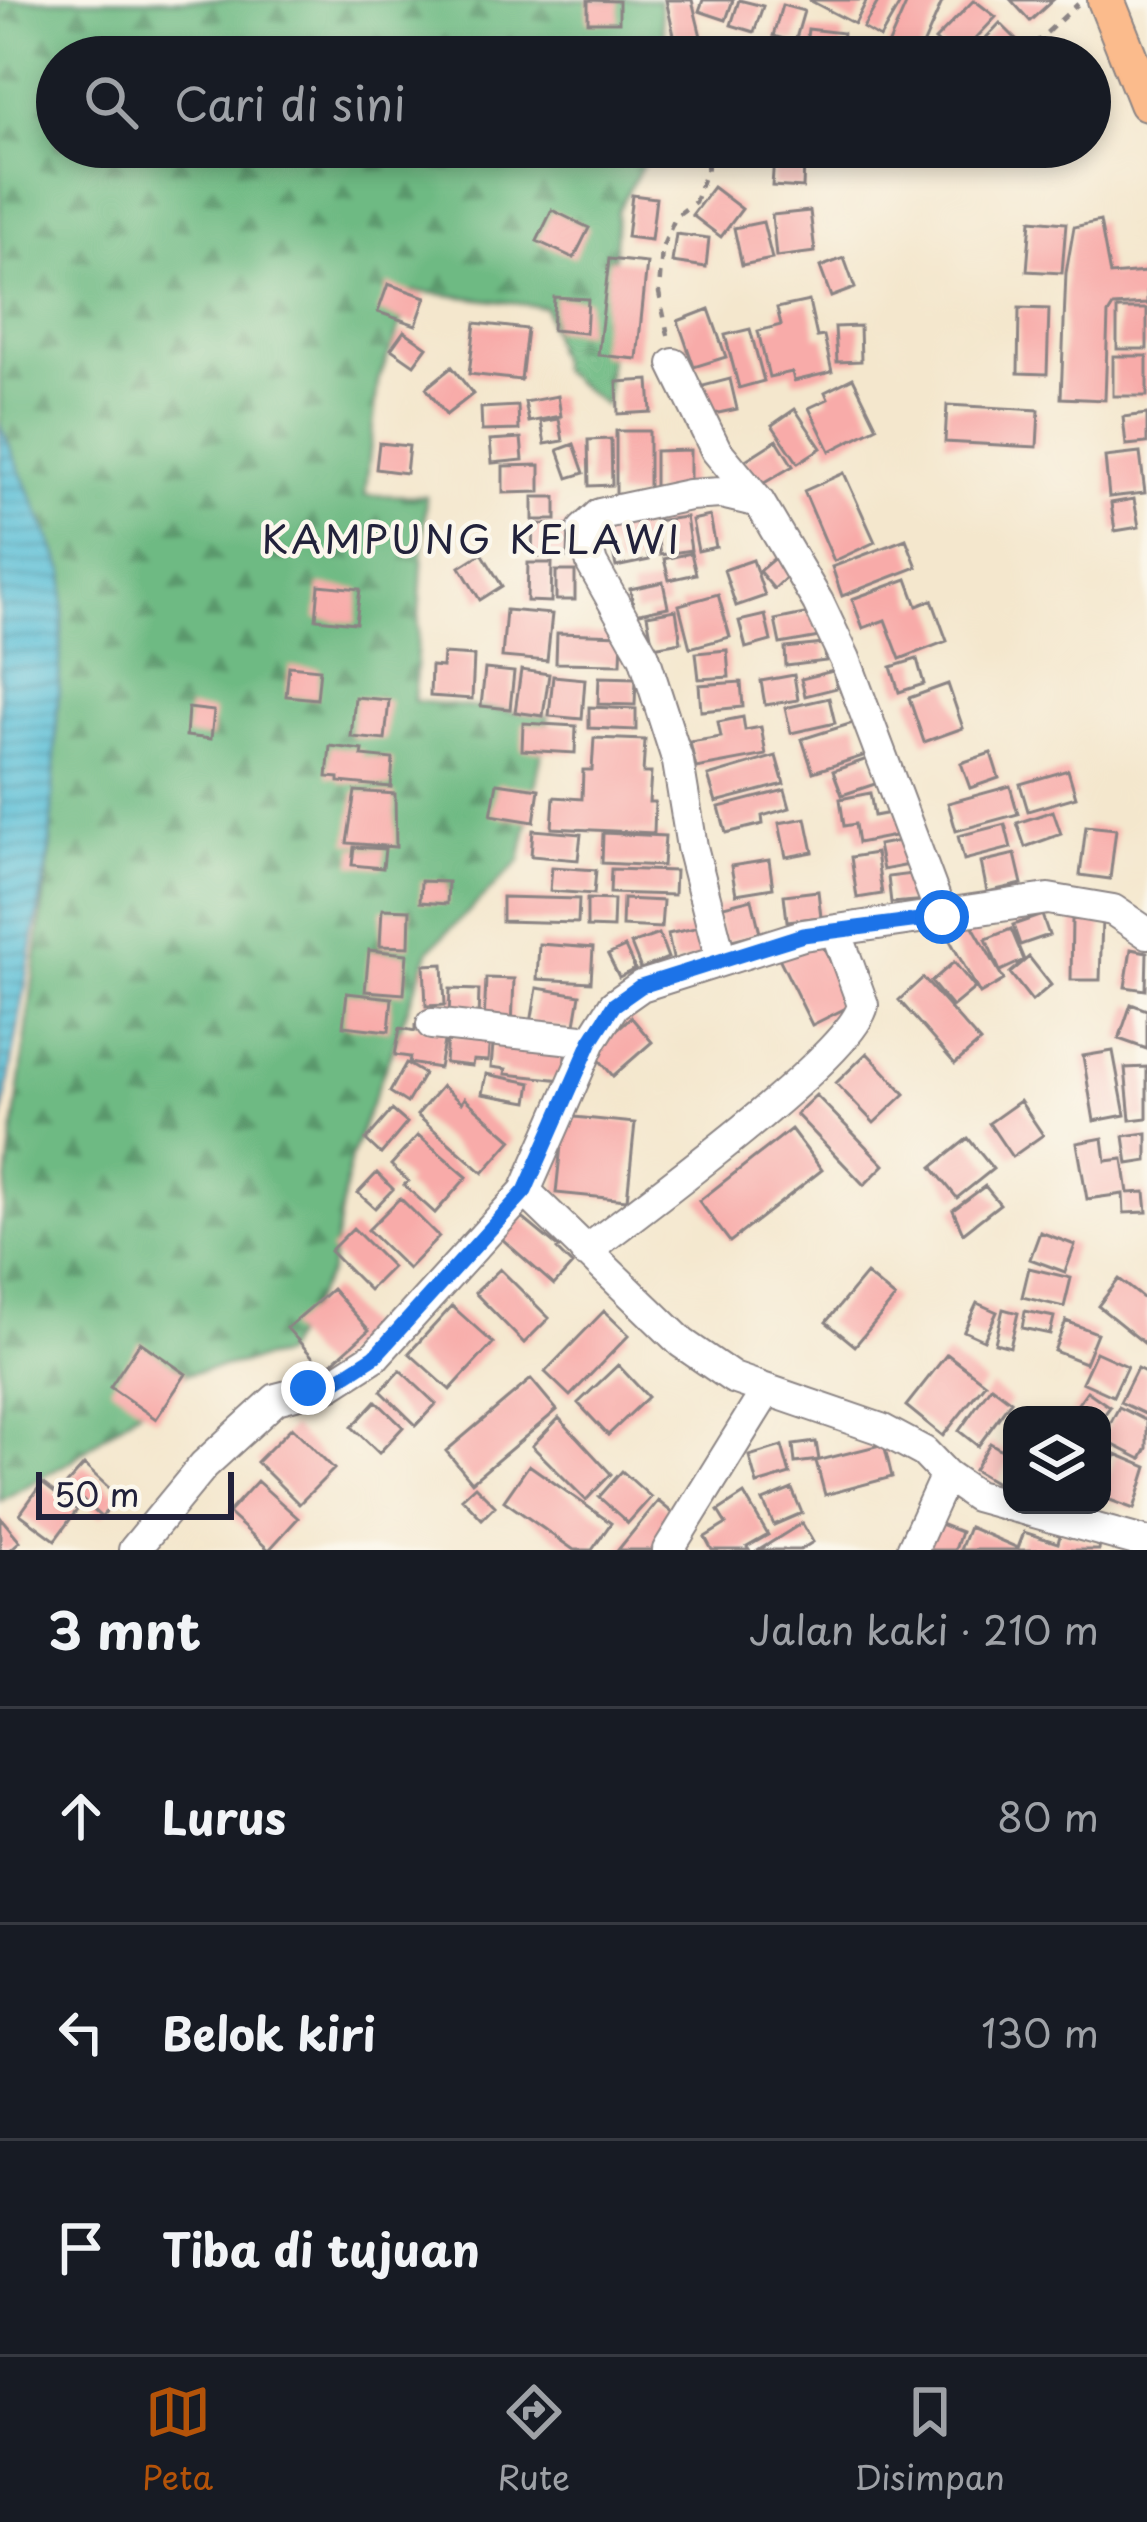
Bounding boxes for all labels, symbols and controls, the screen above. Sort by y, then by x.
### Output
search box [36,36,1111,168]
text: Cari di sini [174,68,406,136]
icon: search [78,69,144,135]
district label: KAMPUNG KELAWI [262,508,682,567]
route start [915,890,969,944]
route end [281,1361,335,1415]
map controls [1003,1406,1111,1514]
button: layers [1003,1406,1111,1514]
scale bar [36,1466,234,1519]
text: 50 m [54,1468,140,1518]
text: 3 mnt [48,1590,201,1667]
text: Jalan kaki · 210 m [749,1599,1099,1658]
text: Lurus [162,1782,286,1850]
icon: ahead [48,1783,114,1849]
text: 80 m [997,1786,1099,1845]
text: Belok kiri [162,1998,376,2066]
icon: left [48,1999,114,2065]
text: 130 m [981,2002,1099,2061]
text: Tiba di tujuan [162,2214,480,2282]
icon: arrive [48,2215,114,2281]
tab: Peta [142,2379,213,2501]
tab: Rute [497,2379,570,2501]
tab: Disimpan [854,2379,1005,2501]

